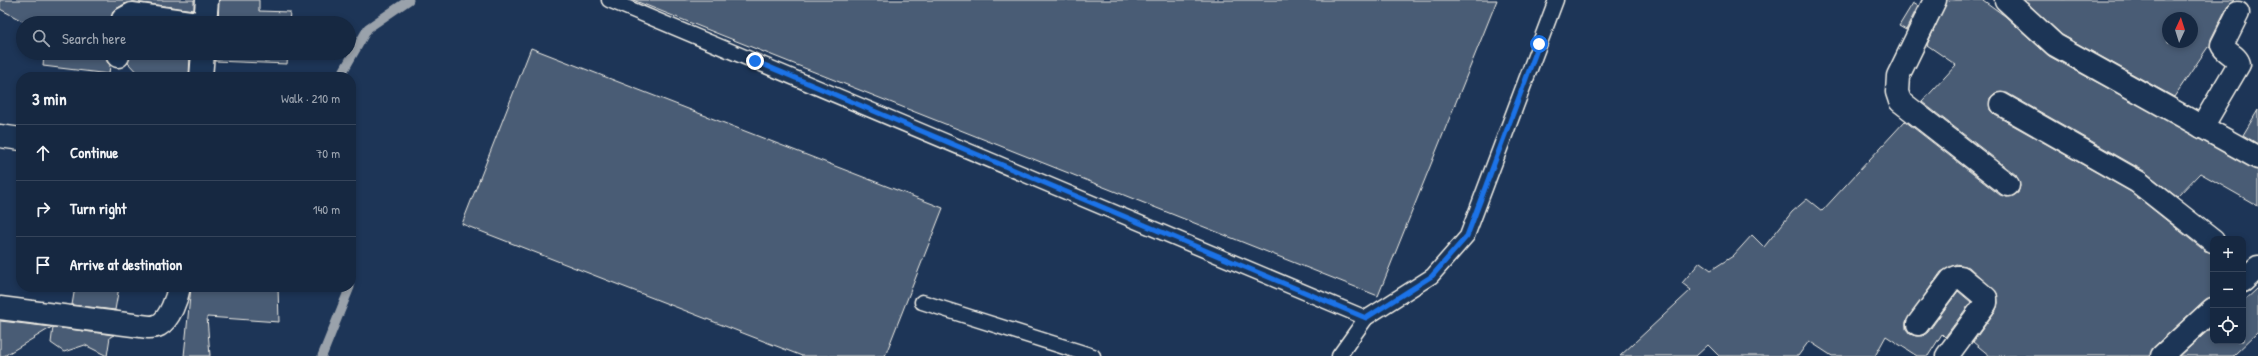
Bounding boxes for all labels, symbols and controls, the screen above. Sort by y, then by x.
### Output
north arrow [2162,12,2198,48]
search box [16,16,356,60]
icon: search [30,27,52,49]
text: Search here [62,28,126,49]
route start [1530,35,1548,53]
route end [746,52,764,70]
text: 3 min [32,87,67,110]
text: Walk · 210 m [281,89,340,107]
icon: ahead [32,142,54,164]
text: Continue [70,142,118,163]
text: 70 m [316,144,340,162]
icon: right [32,198,54,220]
text: Turn right [70,198,126,219]
text: 140 m [313,200,340,218]
map controls [2210,236,2246,344]
button: + [2210,236,2246,272]
icon: arrive [32,254,54,276]
text: Arrive at destination [70,254,182,275]
button: − [2210,272,2246,308]
button: locate [2210,308,2246,344]

